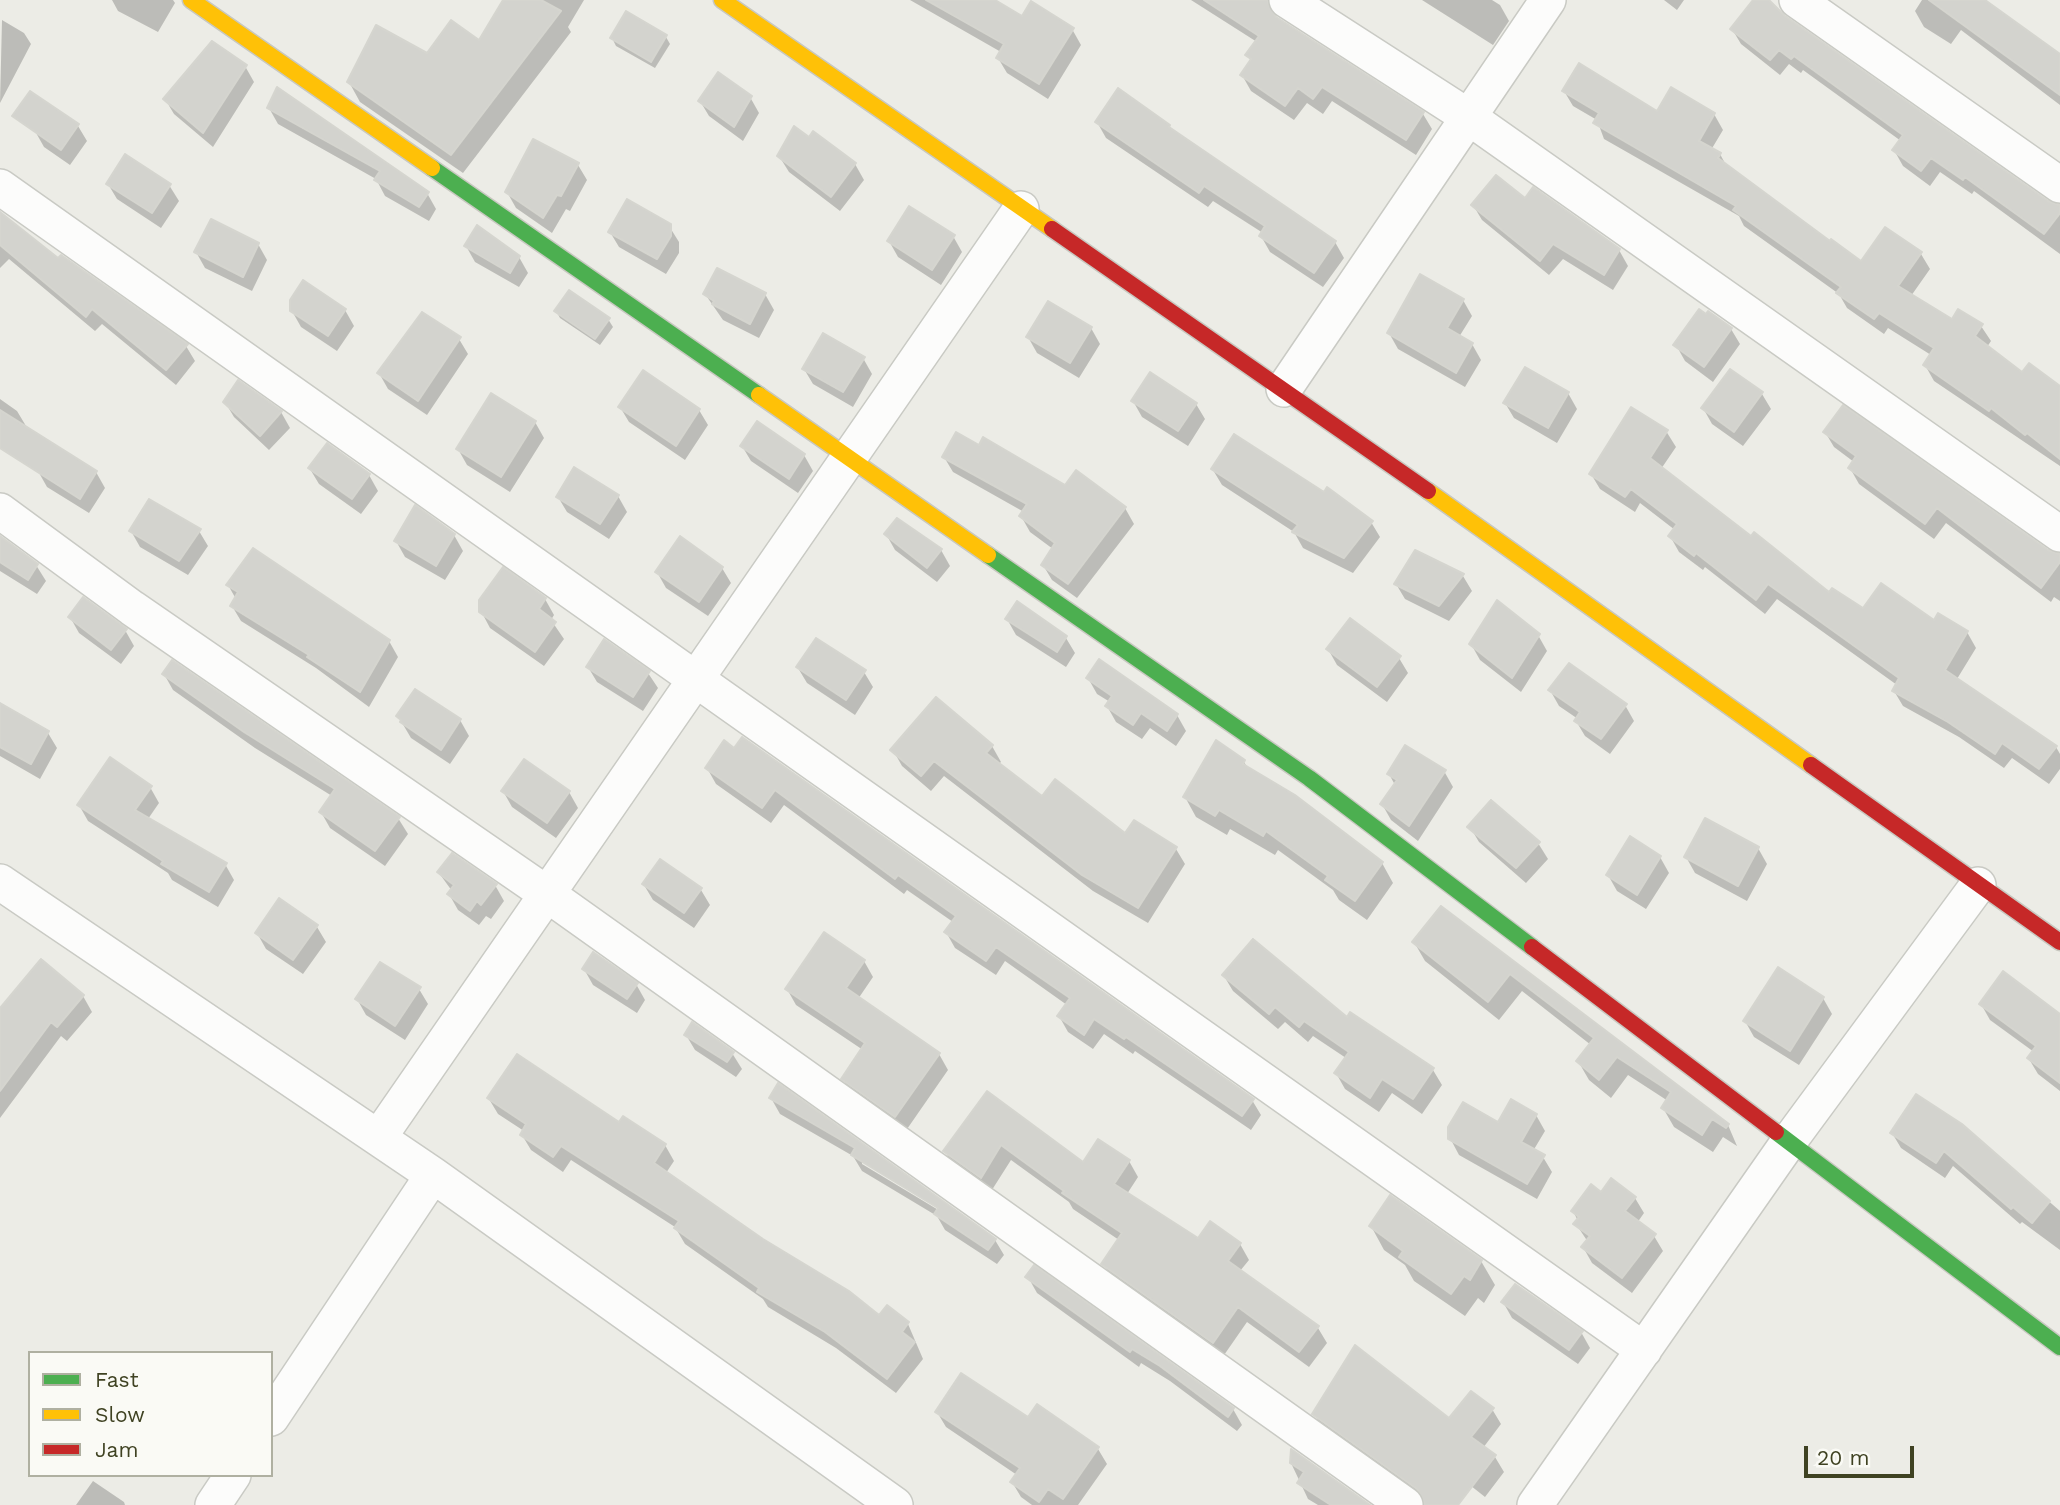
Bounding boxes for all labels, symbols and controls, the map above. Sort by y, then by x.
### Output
legend [28,1351,273,1477]
text: Fast [95,1367,139,1392]
text: Slow [95,1402,145,1427]
scale bar [1808,1432,1918,1476]
text: Jam [95,1437,138,1462]
text: 20 m [1817,1445,1869,1470]

